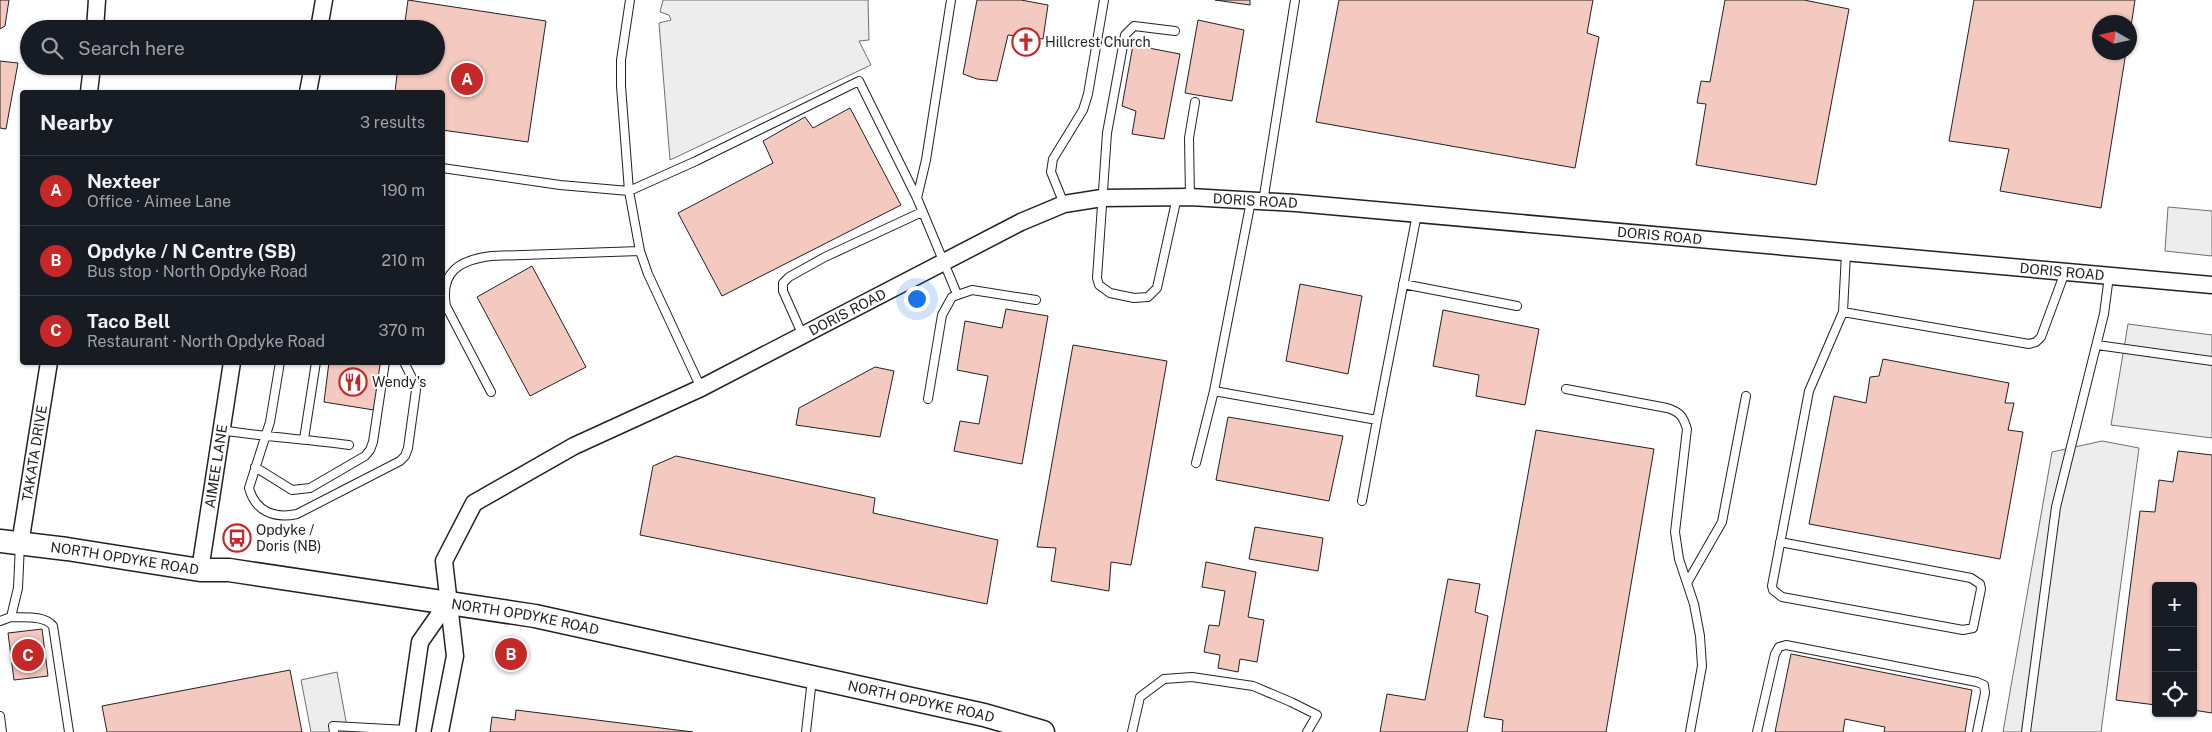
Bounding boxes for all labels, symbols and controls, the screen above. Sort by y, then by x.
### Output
north arrow [2092,15,2137,60]
search box [20,20,445,75]
church icon: Hillcrest Church [1011,27,1041,57]
icon: search [38,34,66,62]
place label: Hillcrest Church [1045,34,1151,50]
text: Search here [78,37,185,59]
pin: A [451,60,483,98]
text: Nearby [40,110,113,135]
text: 3 results [360,113,425,132]
text: Nexteer [87,170,160,192]
text: A [50,181,62,200]
text: 190 m [381,181,425,200]
street label: DORIS ROAD [1212,190,1298,211]
text: Office · Aimee Lane [87,192,231,211]
street label: DORIS ROAD [1617,224,1703,247]
text: Opdyke / N Centre (SB) [87,240,297,262]
text: B [51,251,61,270]
text: 210 m [381,251,425,270]
street label: DORIS ROAD [2019,260,2105,283]
text: Bus stop · North Opdyke Road [87,262,308,281]
street label: DORIS ROAD [806,285,889,339]
your location [904,286,930,312]
text: Taco Bell [87,310,170,332]
text: C [50,321,62,340]
text: 370 m [378,321,425,340]
text: Restaurant · North Opdyke Road [87,332,325,351]
restaurant icon: Wendy's [338,367,368,397]
place label: Wendy's [372,374,426,390]
street label: TAKATA DRIVE [19,404,50,502]
street label: AIMEE LANE [202,423,230,509]
place label: Opdyke / Doris (NB) [256,522,321,554]
bus stop icon: Opdyke / Doris (NB) [222,523,252,553]
street label: NORTH OPDYKE ROAD [50,539,200,578]
map controls [2152,582,2197,717]
button: + [2152,582,2197,627]
street label: NORTH OPDYKE ROAD [450,596,601,638]
button: − [2152,627,2197,672]
pin: B [495,635,527,673]
pin: C [12,636,44,674]
button: locate [2152,672,2197,717]
street label: NORTH OPDYKE ROAD [846,677,996,726]

